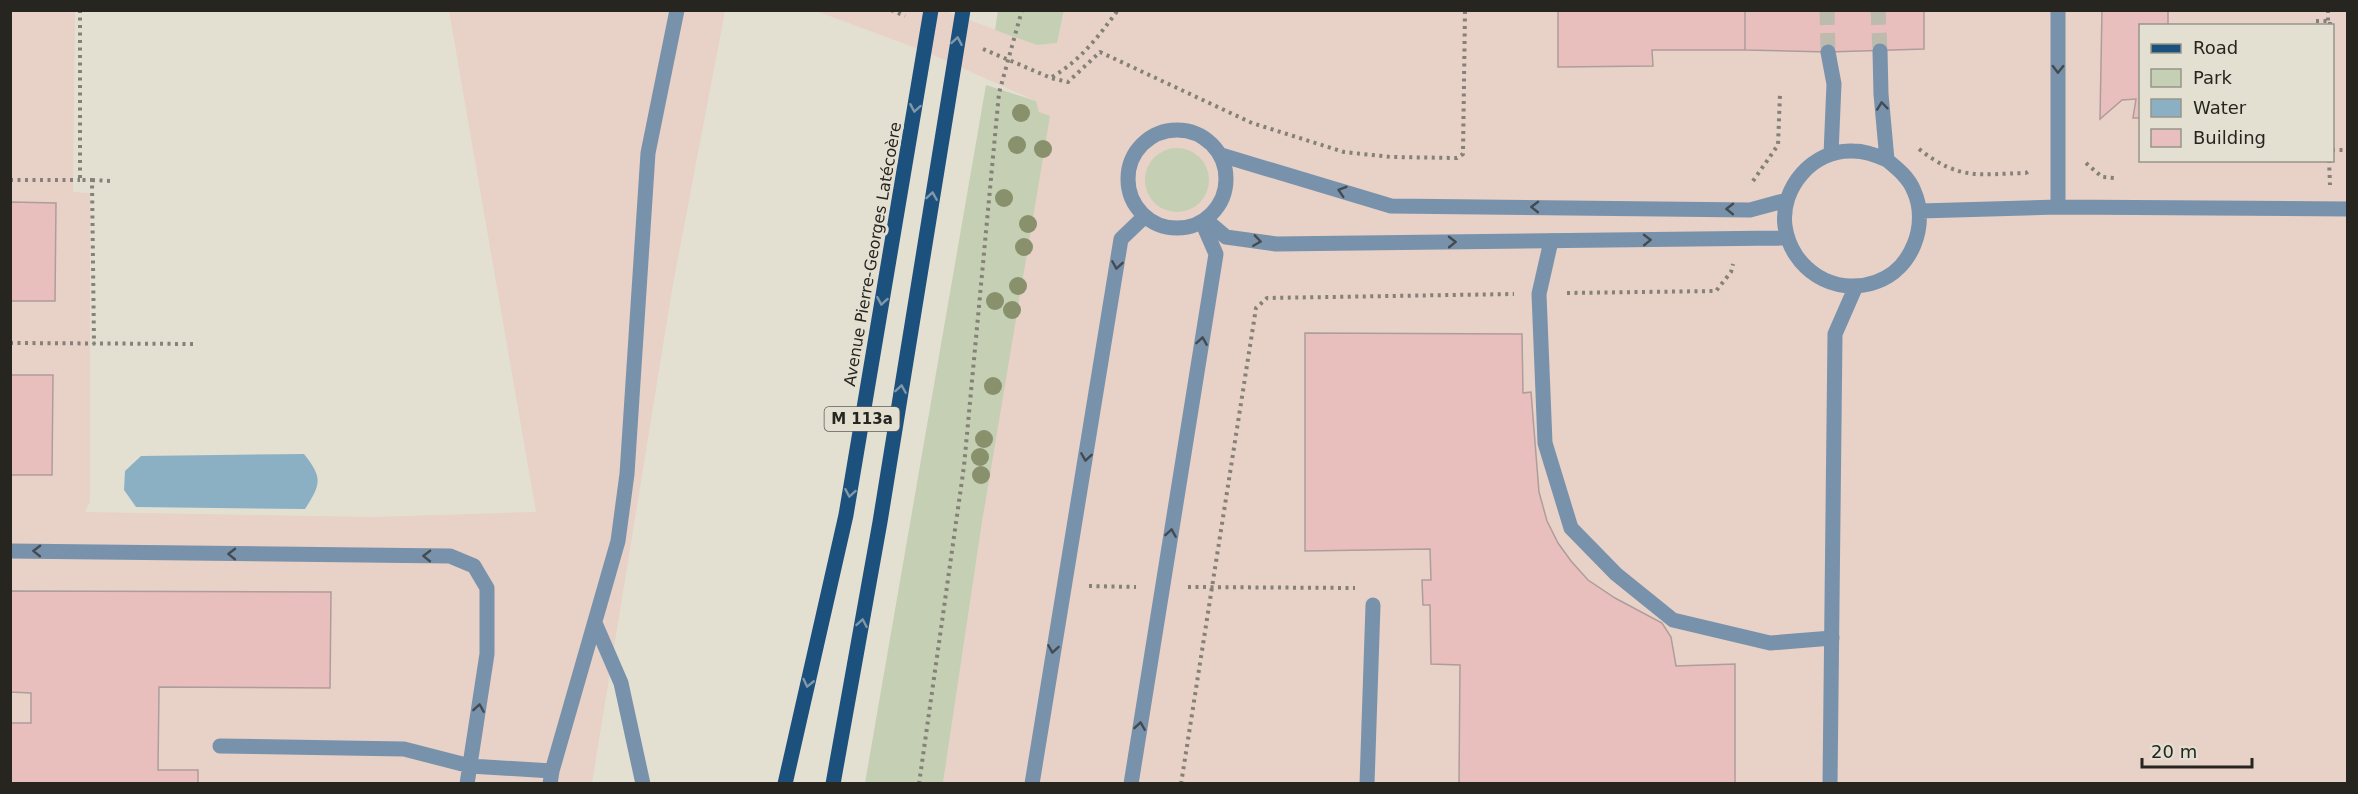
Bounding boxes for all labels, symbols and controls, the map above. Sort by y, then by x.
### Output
legend [2139,24,2334,162]
one-way arrow [950,36,963,46]
text: Road [2193,37,2238,58]
one-way arrow [2051,64,2064,73]
text: Park [2193,67,2232,88]
text: Water [2193,97,2247,118]
one-way arrow [1876,101,1889,110]
one-way arrow [909,104,921,113]
street label: Avenue Pierre-Georges Latécoère [840,121,905,388]
text: Building [2193,127,2266,148]
one-way arrow [1337,186,1348,198]
one-way arrow [925,192,938,202]
one-way arrow [1530,201,1539,213]
one-way arrow [1725,203,1734,215]
one-way arrow [1643,234,1652,246]
one-way arrow [1253,235,1262,247]
one-way arrow [1448,236,1457,248]
one-way arrow [1112,260,1124,269]
one-way arrow [876,295,889,305]
one-way arrow [1195,336,1208,346]
one-way arrow [895,384,907,393]
road number: M 113a [824,407,900,431]
one-way arrow [1080,452,1092,462]
one-way arrow [844,488,856,498]
one-way arrow [1165,529,1177,538]
one-way arrow [33,545,42,557]
one-way arrow [228,548,237,560]
one-way arrow [423,550,432,562]
one-way arrow [855,618,868,628]
one-way arrow [1048,645,1060,654]
one-way arrow [802,678,815,688]
one-way arrow [472,703,484,713]
one-way arrow [1133,721,1146,731]
scale bar [2142,731,2252,769]
text: 20 m [2151,741,2197,762]

